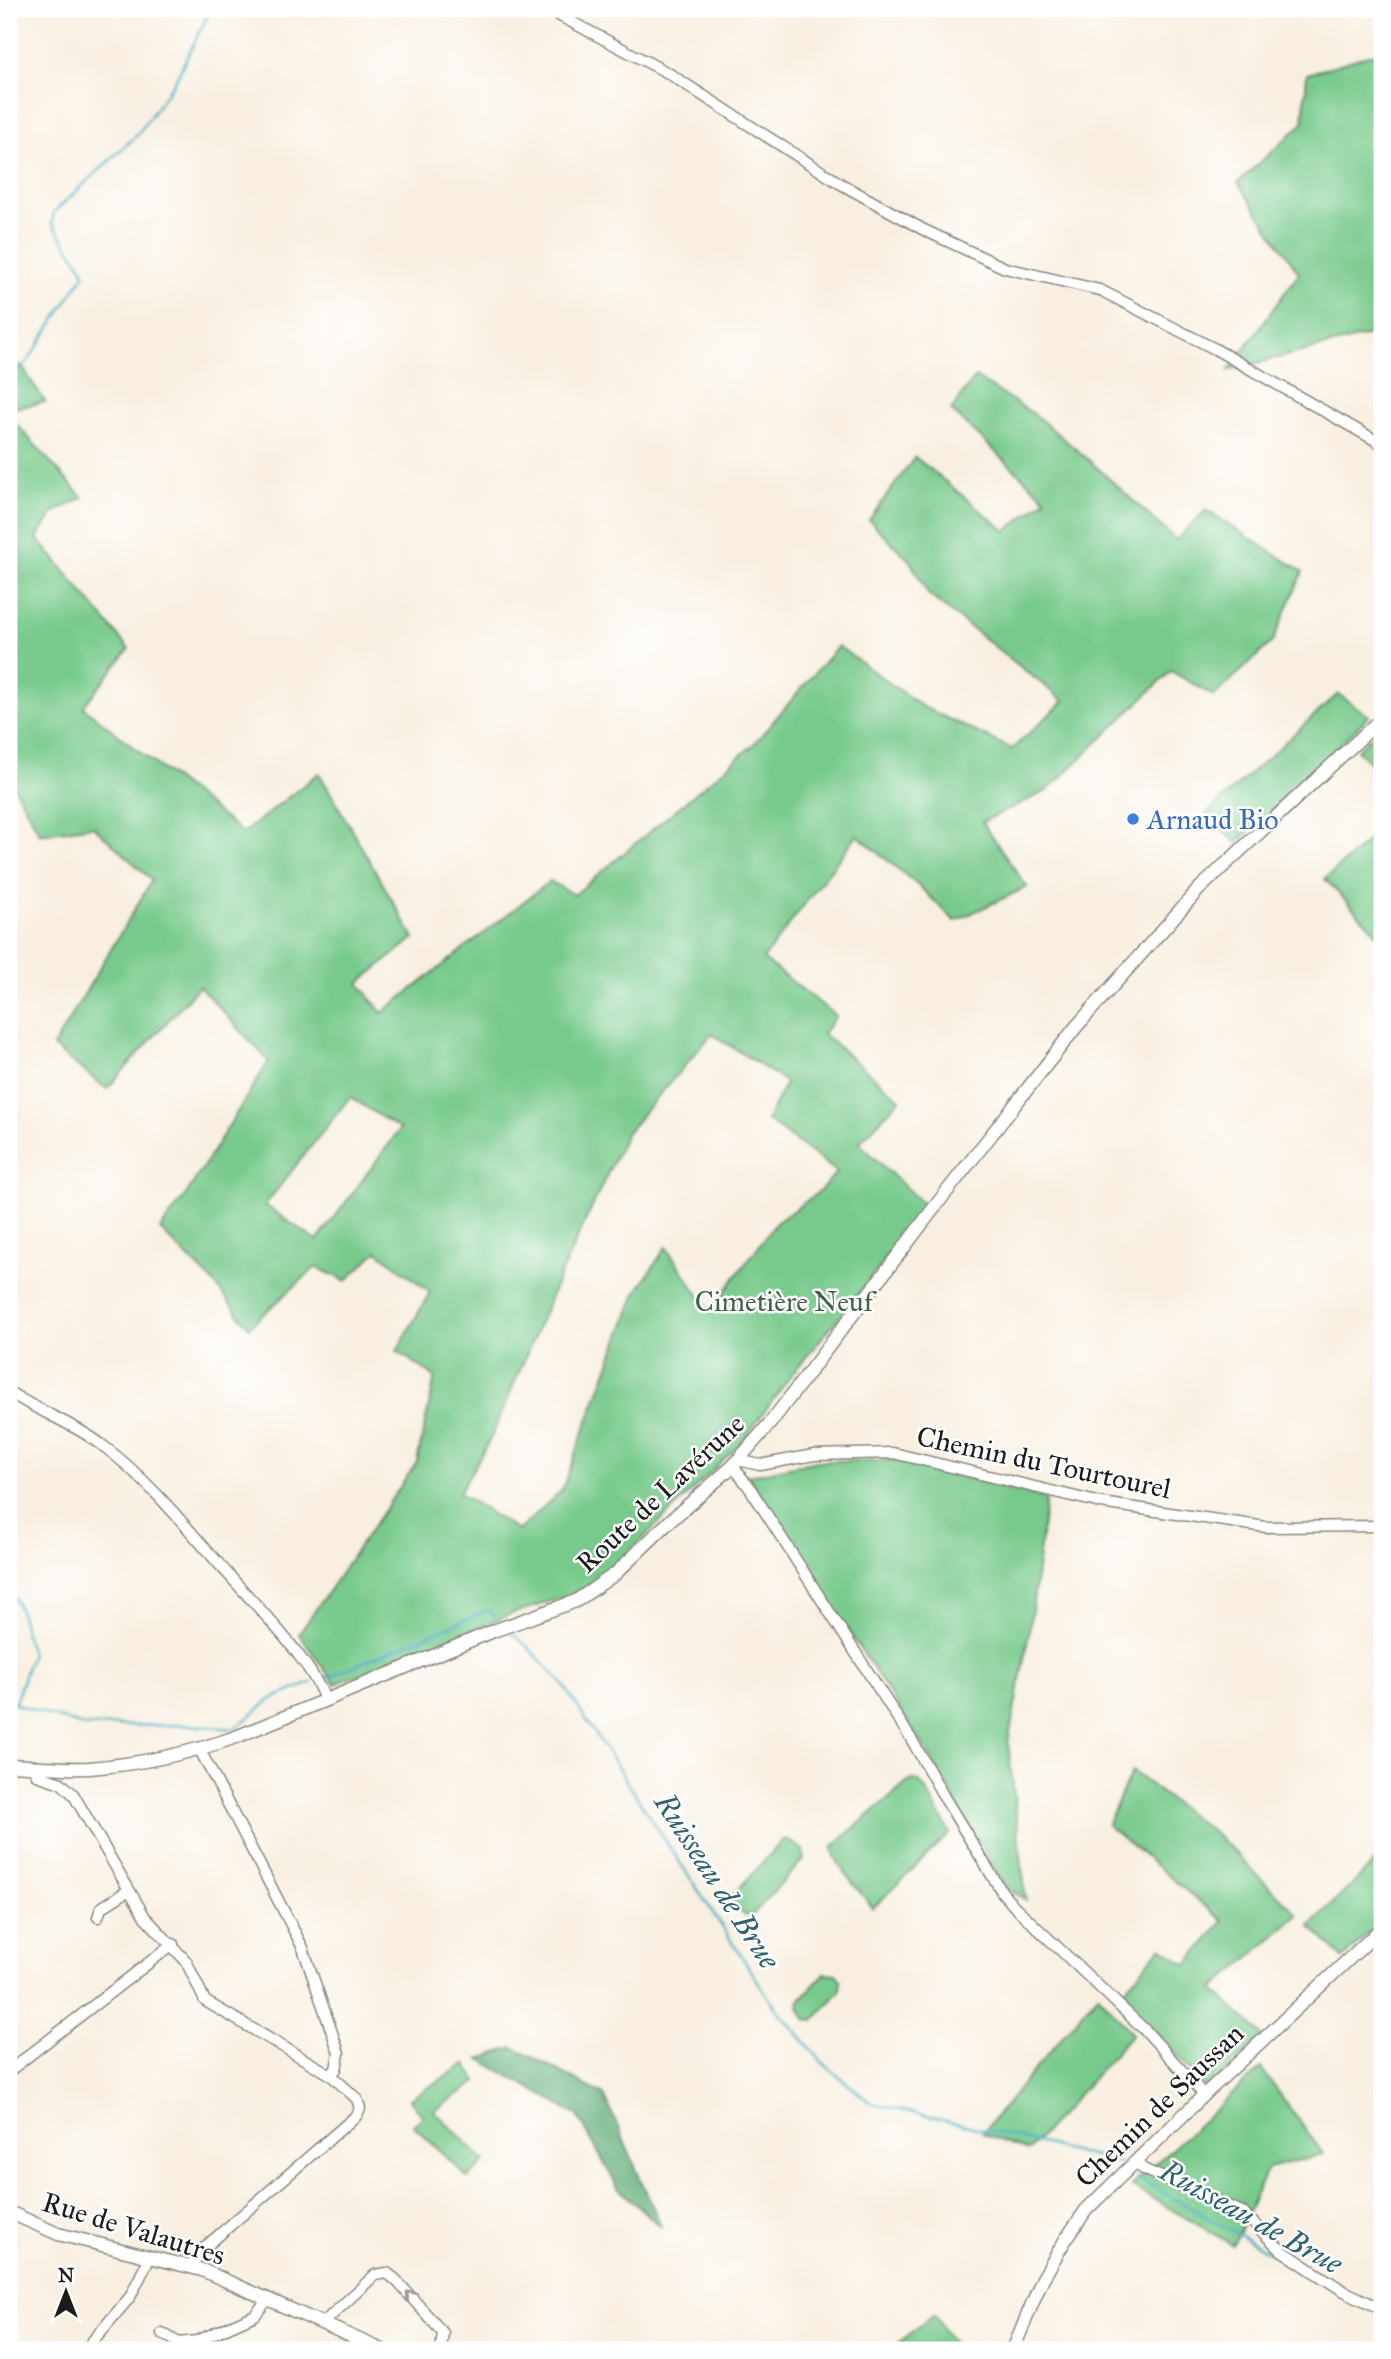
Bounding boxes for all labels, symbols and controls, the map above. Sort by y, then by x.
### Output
place label: Arnaud Bio [1146,802,1279,837]
marker: Arnaud Bio [1125,811,1141,827]
park label: Cimetière Neuf [695,1284,878,1319]
street label: Route de Lavérune [569,1406,752,1580]
street label: Chemin du Tourtourel [914,1418,1175,1507]
water label: Ruisseau de Brue [646,1785,788,1976]
street label: Chemin de Saussan [1068,2016,1251,2195]
water label: Ruisseau de Brue [1153,2152,1349,2282]
street label: Rue de Valautres [38,2184,230,2273]
north arrow [32,2258,102,2328]
text: N [58,2264,74,2287]
one-way arrow [405,2290,418,2303]

